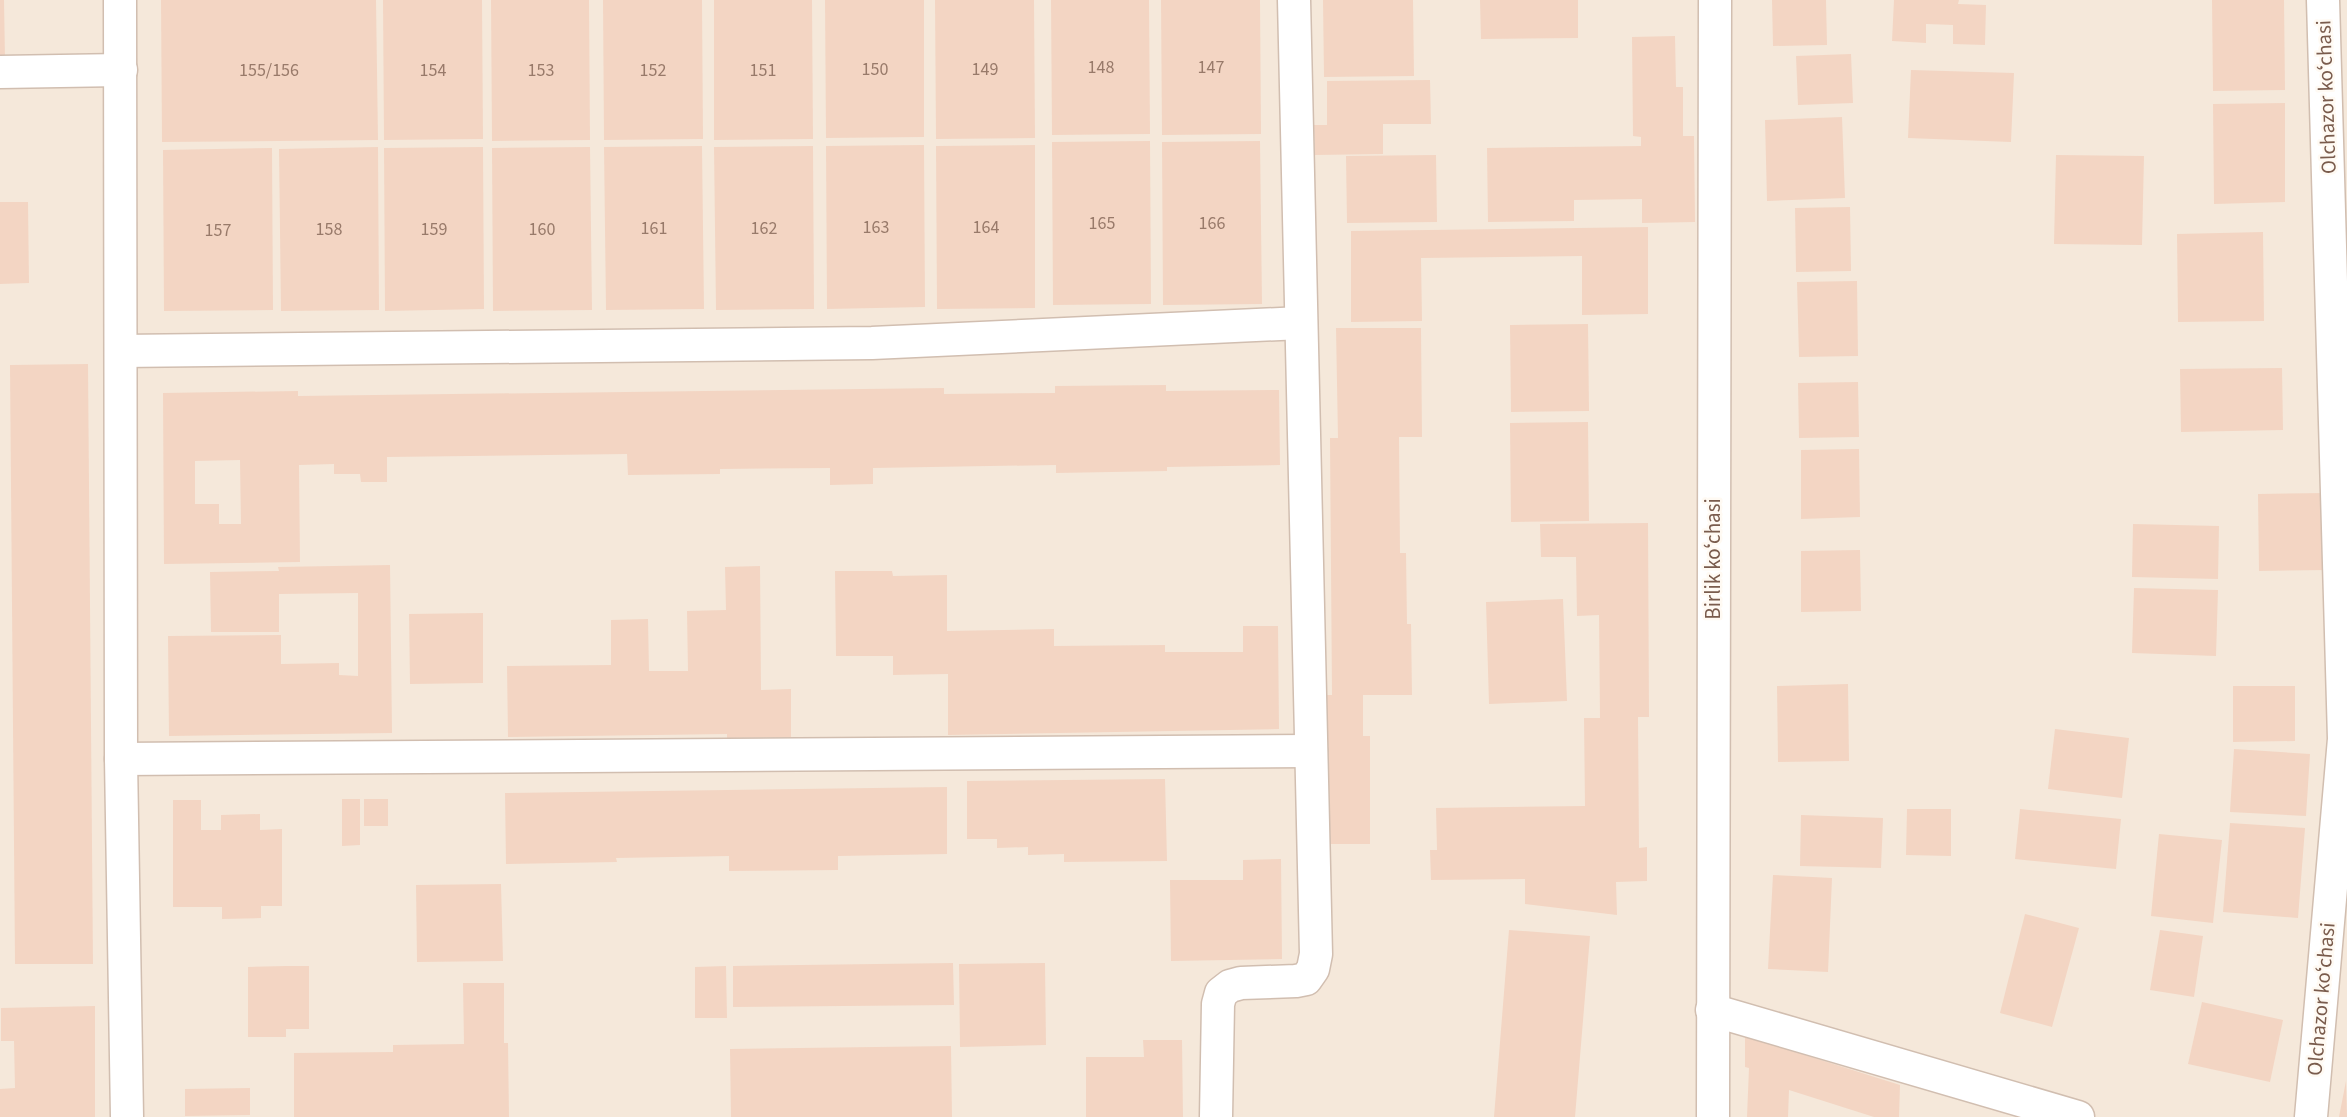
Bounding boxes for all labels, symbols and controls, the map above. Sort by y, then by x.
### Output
street label: Olchazor koʻchasi [2308,20,2344,174]
house number: 148 [1088,55,1114,80]
house number: 147 [1198,55,1224,80]
house number: 150 [862,57,888,82]
house number: 149 [972,57,998,82]
house number: 155/156 [239,58,299,83]
house number: 154 [420,58,446,83]
house number: 153 [528,58,554,83]
house number: 152 [640,58,666,83]
house number: 151 [750,58,776,83]
house number: 165 [1089,211,1115,236]
house number: 166 [1199,211,1225,236]
house number: 163 [863,215,889,240]
house number: 164 [973,215,999,240]
house number: 161 [641,216,667,241]
house number: 162 [751,216,777,241]
house number: 158 [316,217,342,242]
house number: 159 [421,217,447,242]
house number: 160 [529,217,555,242]
house number: 157 [205,218,231,243]
street label: Birlik koʻchasi [1698,498,1728,620]
street label: Olchazor koʻchasi [2299,921,2343,1077]

